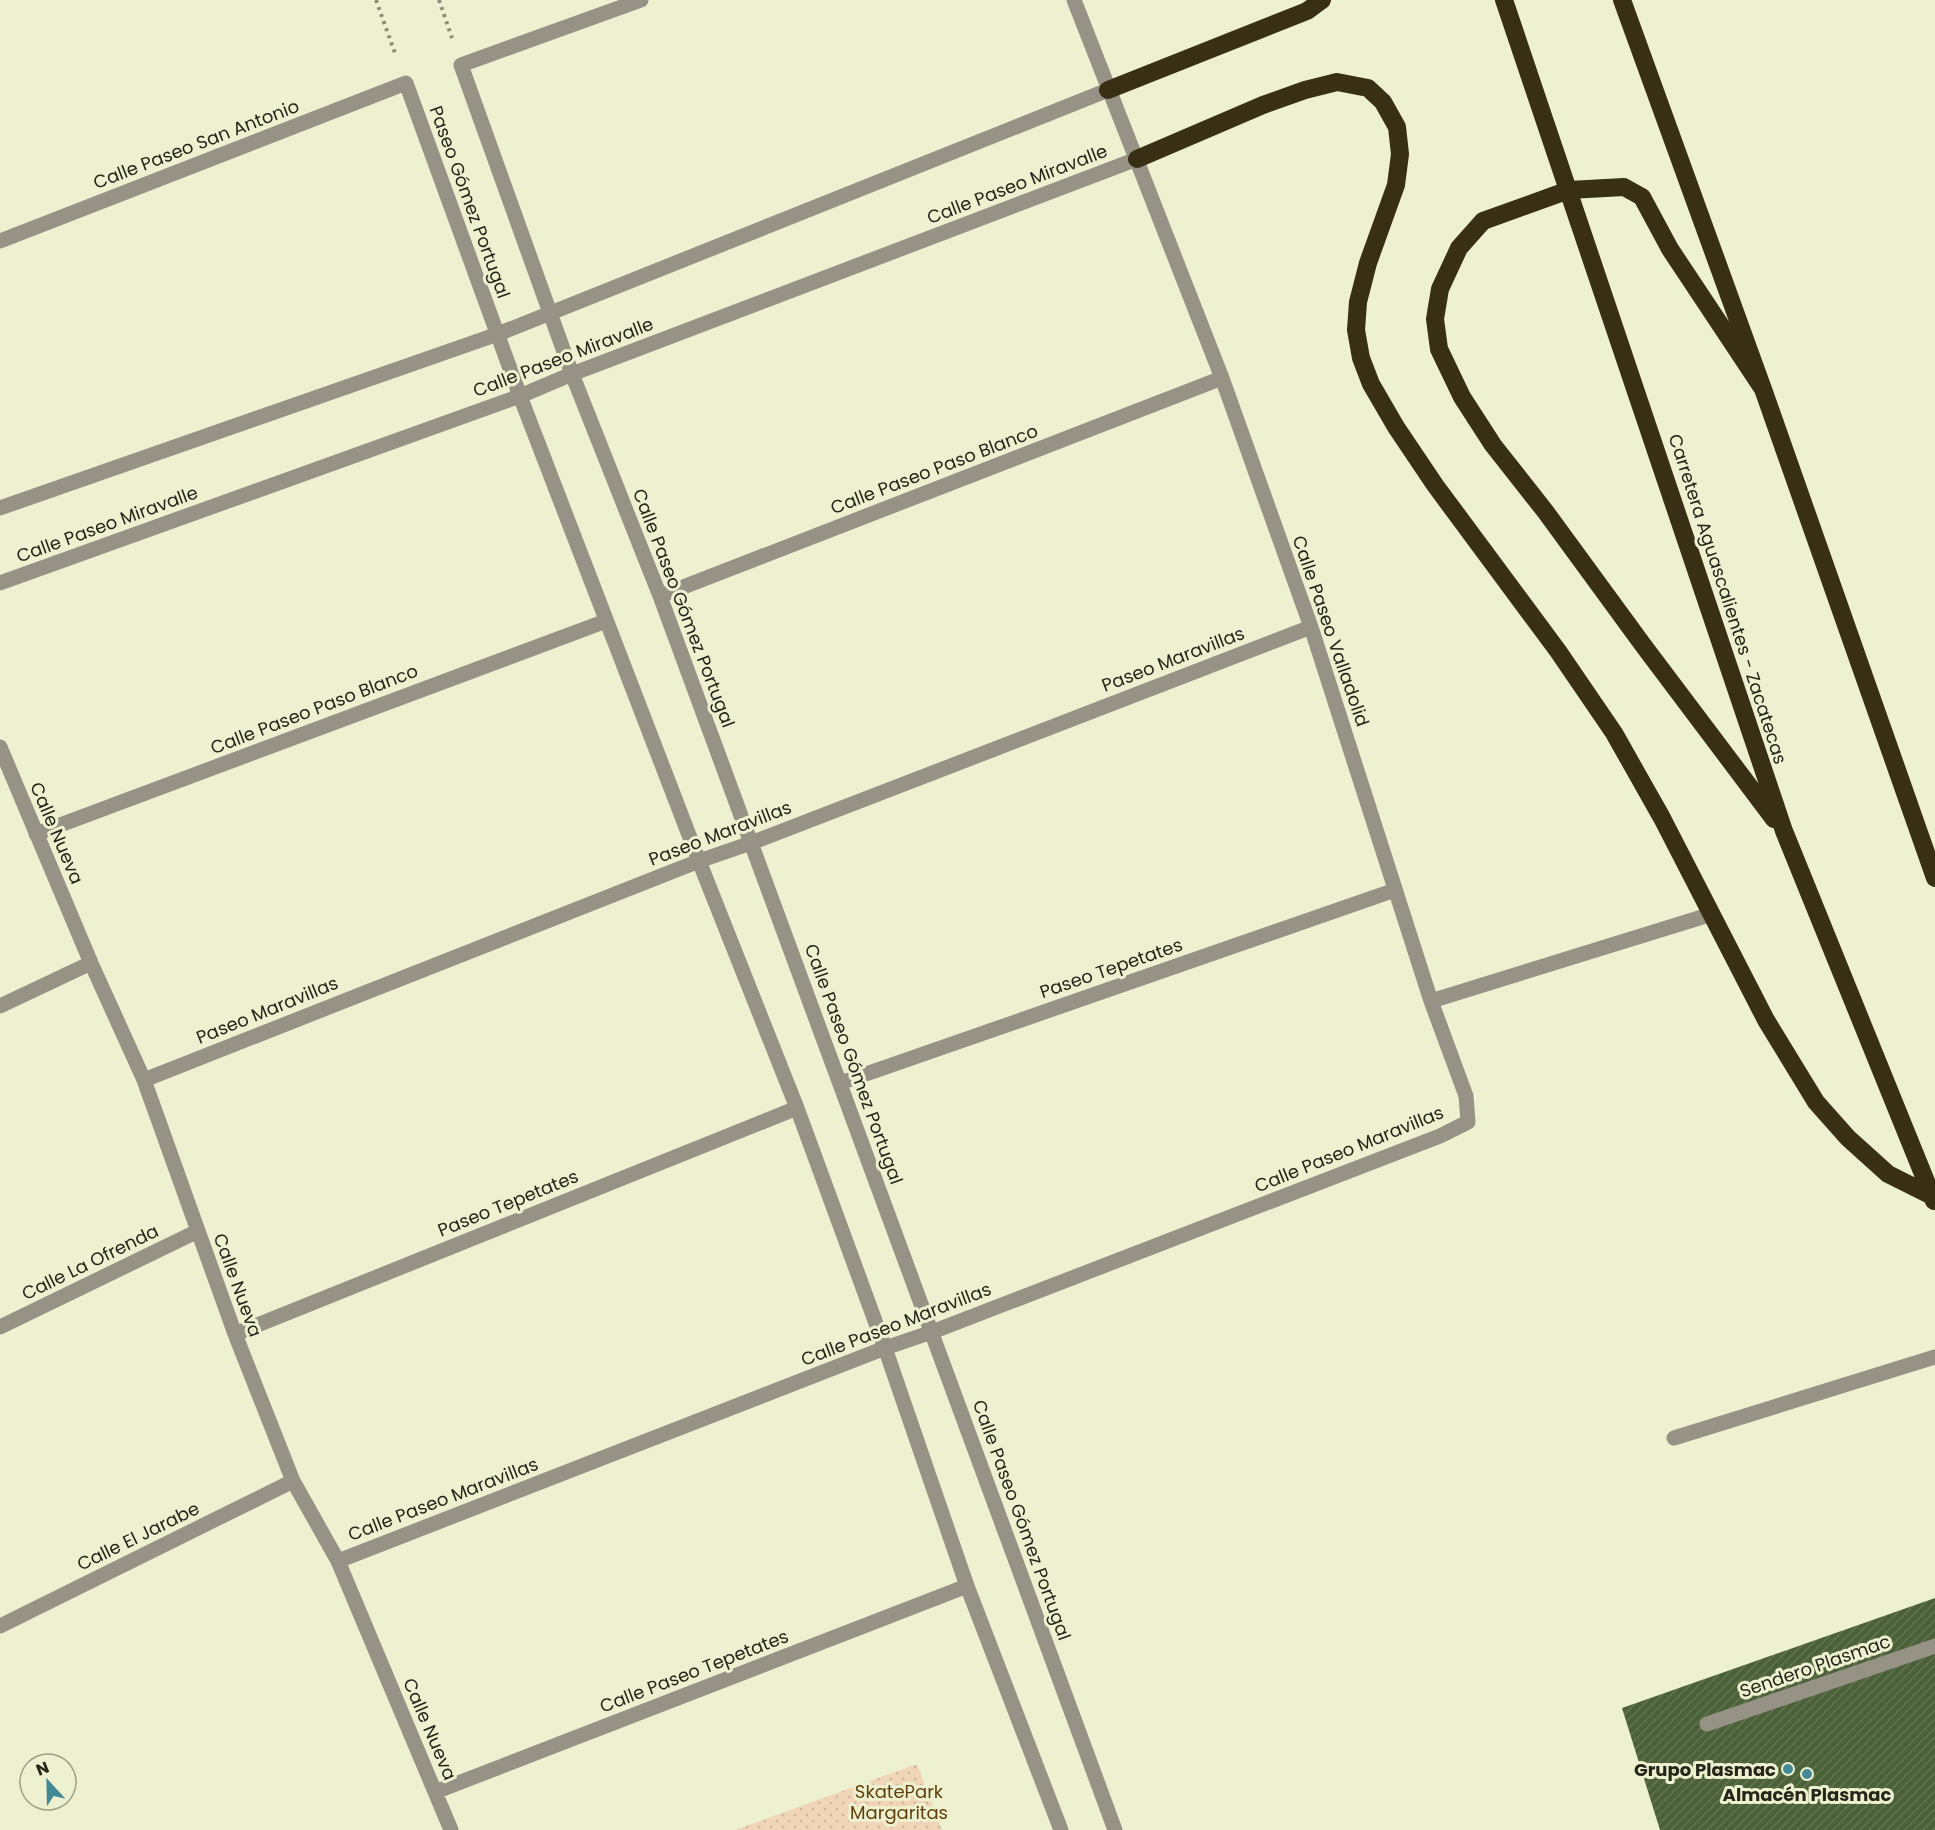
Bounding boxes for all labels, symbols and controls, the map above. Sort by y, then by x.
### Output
street label: Calle Paseo San Antonio [89,93,303,195]
street label: Paseo Gómez Portugal [424,102,516,302]
street label: Calle Paseo Miravalle [923,138,1111,230]
street label: Calle Paseo Miravalle [469,311,657,403]
street label: Calle Paseo Paso Blanco [827,418,1041,520]
street label: Carretera Aguascalientes - Zacatecas [1663,431,1793,767]
street label: Calle Paseo Miravalle [13,480,201,568]
street label: Calle Paseo Gómez Portugal [627,485,741,731]
street label: Calle Paseo Valladolid [1287,532,1375,730]
street label: Paseo Maravillas [1098,620,1248,698]
street label: Calle Paseo Paso Blanco [207,658,421,760]
street label: Calle Nueva [24,778,90,888]
street label: Paseo Maravillas [645,794,795,872]
street label: Paseo Tepetates [1036,932,1186,1004]
street label: Calle Paseo Gómez Portugal [799,940,909,1188]
street label: Paseo Maravillas [192,970,342,1050]
street label: Calle Paseo Maravillas [1251,1100,1447,1198]
street label: Paseo Tepetates [434,1163,582,1243]
street label: Calle La Ofrenda [17,1218,163,1306]
street label: Calle Nueva [208,1230,268,1340]
street label: Calle Paseo Maravillas [797,1276,995,1372]
street label: Calle Paseo Gómez Portugal [967,1396,1077,1644]
street label: Calle Paseo Maravillas [344,1451,542,1547]
street label: Calle El Jarabe [73,1496,203,1576]
street label: Calle Paseo Tepetates [596,1623,792,1719]
street label: Sendero Plasmac [1736,1628,1894,1703]
street label: Calle Nueva [397,1674,463,1784]
north arrow [18,1752,78,1812]
text: N [33,1756,52,1781]
place label: Grupo Plasmac [1634,1757,1776,1782]
marker: Grupo Plasmac [1781,1762,1795,1776]
marker: Almacén Plasmac [1800,1767,1814,1781]
park label: SkatePark Margaritas [850,1779,948,1825]
place label: Almacén Plasmac [1723,1782,1891,1807]

